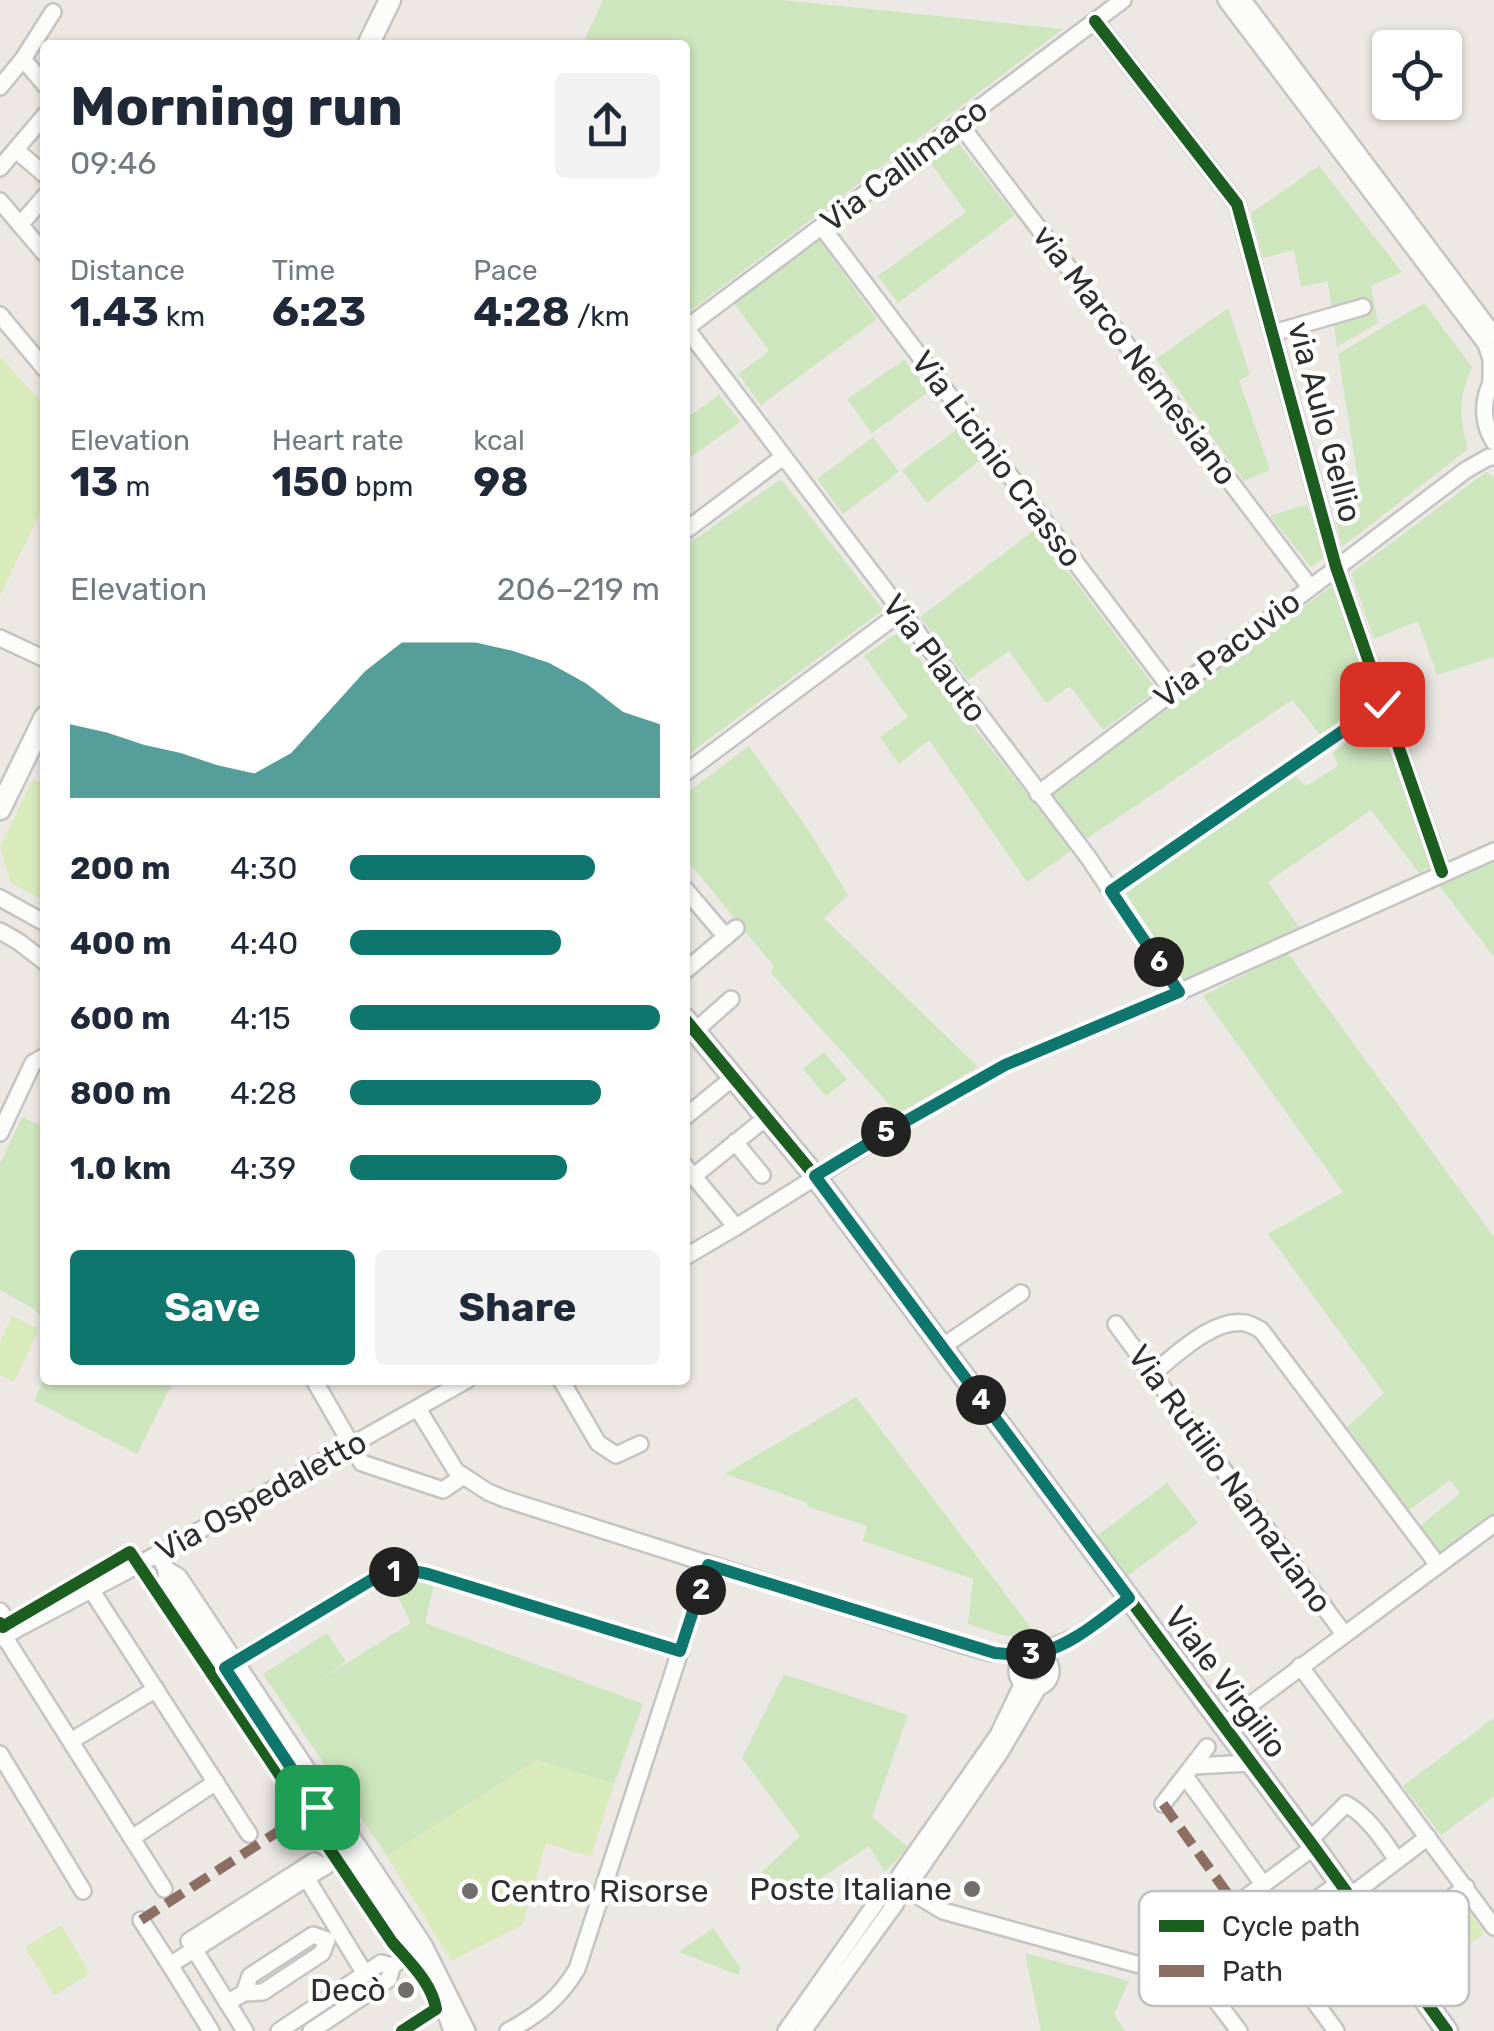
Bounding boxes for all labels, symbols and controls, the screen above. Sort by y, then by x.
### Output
map controls [1372,30,1462,120]
button: locate [1372,30,1462,120]
button: share [555,73,660,178]
text: Morning run [70,74,403,139]
street label: Via Callimaco [813,90,995,240]
text: 09:46 [70,144,157,182]
street label: via Marco Nemesiano [1025,217,1245,493]
text: Distance [70,254,185,287]
text: Time [272,254,335,287]
text: Pace [473,254,538,287]
text: 1.43 [70,287,159,337]
text: 6:23 [272,287,366,337]
text: 4:28 [473,287,570,337]
text: km [159,300,205,333]
text: /km [570,300,630,333]
street label: via Aulo Gellio [1280,318,1370,526]
street label: Via Licinio Crasso [903,344,1091,574]
text: Elevation [70,424,190,457]
text: Heart rate [272,424,404,457]
text: kcal [473,424,525,457]
text: 13 [70,457,119,507]
text: 150 [272,457,348,507]
text: 98 [473,457,529,507]
text: m [119,470,150,503]
text: bpm [348,470,413,503]
text: Elevation [70,570,207,608]
text: 206–219 m [497,570,660,608]
street label: Via Pacuvio [1147,582,1307,716]
street label: Via Plauto [875,587,995,729]
pin [1340,662,1425,747]
icon: check [1355,677,1410,732]
text: 200 m [70,849,170,887]
text: 4:30 [230,849,298,887]
text: 400 m [70,924,172,962]
text: 4:40 [230,924,298,962]
pin: 6 [1134,937,1184,987]
text: 6 [1150,945,1168,978]
text: 600 m [70,999,170,1037]
text: 4:15 [230,999,291,1037]
text: 800 m [70,1074,171,1112]
text: 4:28 [230,1074,297,1112]
pin: 5 [861,1107,911,1157]
text: 5 [877,1115,895,1148]
text: 1.0 km [70,1149,171,1187]
text: 4:39 [230,1149,296,1187]
button: Save [70,1250,355,1365]
button: Share [375,1250,660,1365]
street label: Via Rutilio Namaziano [1120,1338,1340,1620]
pin: 4 [956,1375,1006,1425]
text: 4 [971,1383,991,1416]
street label: Via Ospedaletto [149,1422,373,1570]
pin: 1 [369,1547,419,1597]
text: 1 [387,1555,401,1588]
pin: 2 [676,1565,726,1615]
text: 2 [692,1573,710,1606]
street label: Viale Virgilio [1157,1599,1295,1765]
pin: 3 [1006,1629,1056,1679]
text: 3 [1022,1637,1040,1670]
pin [275,1765,360,1850]
icon: arrive [290,1780,345,1835]
place label: Poste Italiane [749,1870,952,1908]
place label: Centro Risorse [490,1872,709,1910]
marker: Poste Italiane [961,1878,983,1900]
marker: Centro Risorse [459,1880,481,1902]
legend [1139,1891,1469,2006]
text: Cycle path [1222,1910,1360,1943]
text: Path [1222,1955,1283,1988]
place label: Decò [310,1971,386,2009]
marker: Decò [395,1979,417,2001]

